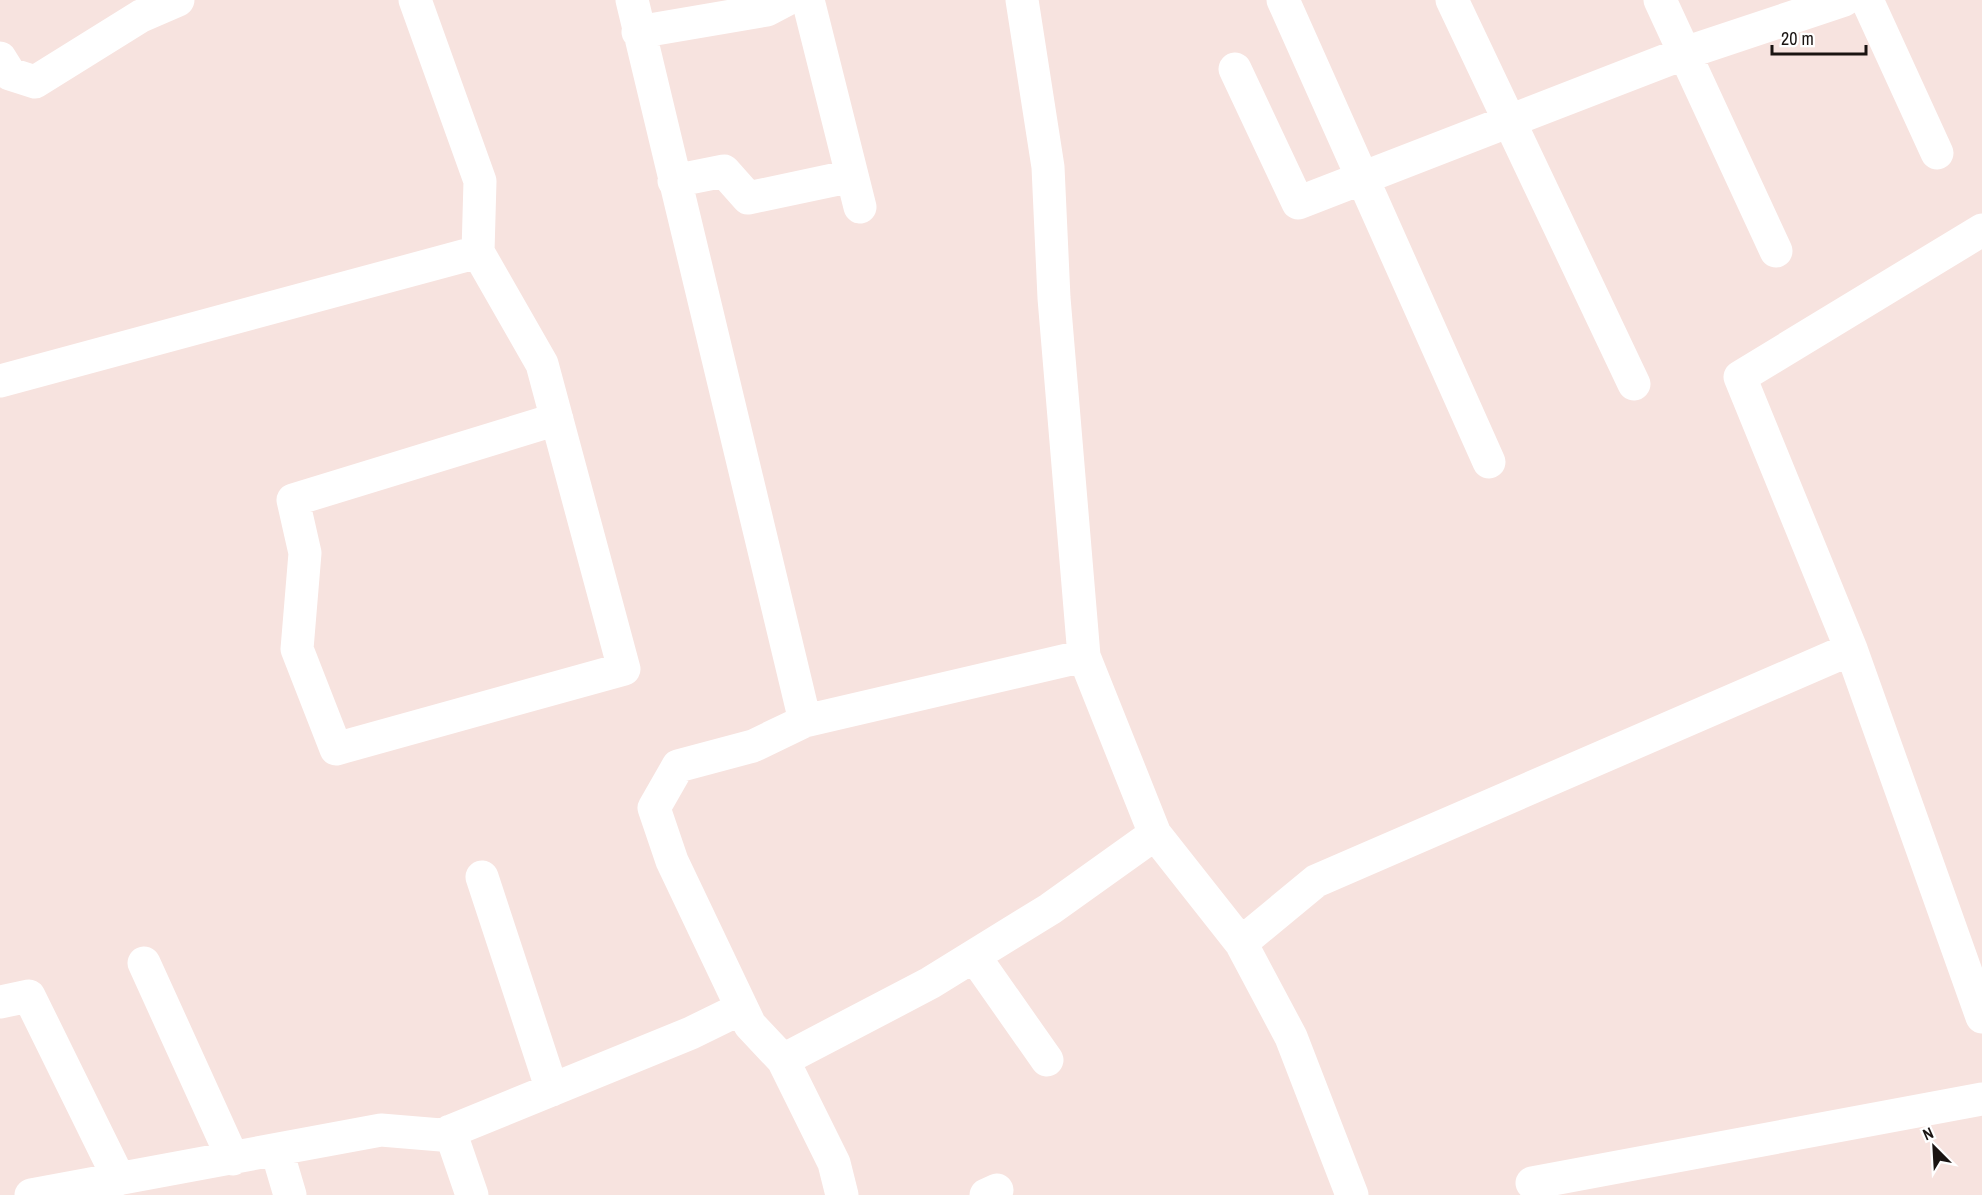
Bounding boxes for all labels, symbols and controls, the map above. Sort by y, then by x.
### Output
scale bar [1772,18,1866,56]
text: 20 m [1781,26,1814,51]
north arrow [1904,1117,1964,1177]
text: N [1919,1121,1937,1145]

